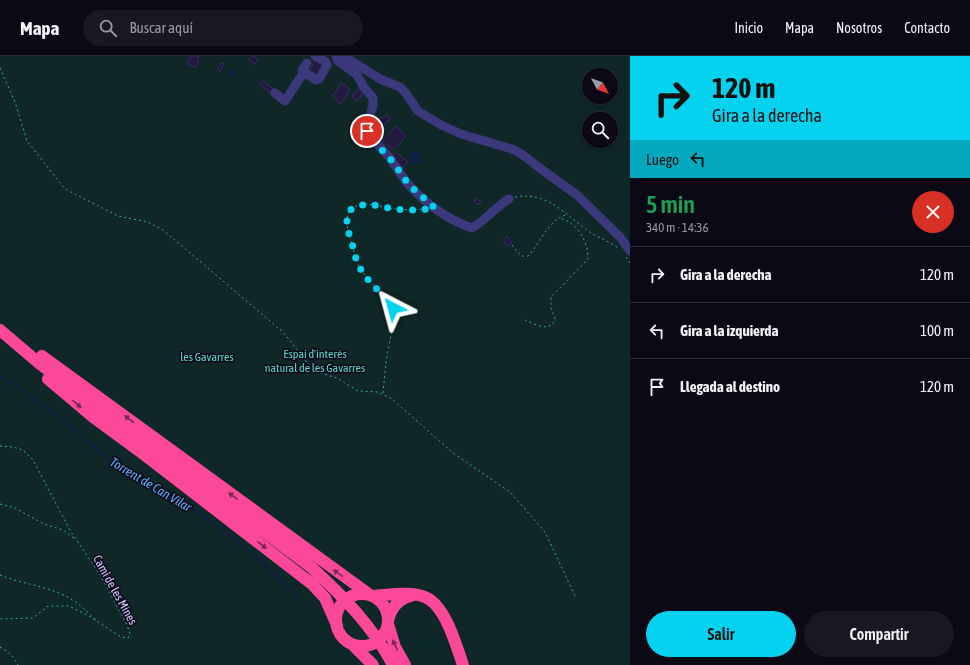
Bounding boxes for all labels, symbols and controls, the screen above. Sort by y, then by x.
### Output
search box [83,10,363,46]
text: Mapa [20,17,59,39]
icon: search [97,17,119,39]
text: Buscar aquí [129,19,193,36]
text: Inicio [734,20,763,36]
text: Mapa [785,20,814,36]
text: Nosotros [836,20,882,36]
text: Contacto [904,20,950,36]
north arrow [582,68,618,104]
map controls [582,68,618,148]
icon: right [646,72,698,124]
text: 120 m [712,72,775,104]
text: Gira a la derecha [712,105,822,126]
button: search [582,112,618,148]
pin [350,114,384,148]
icon: arrive [356,120,378,142]
icon: left [687,148,709,170]
text: Luego [646,151,679,168]
text: 5 min [646,191,695,218]
button: close [912,191,954,233]
text: 340 m · 14:36 [646,220,709,235]
icon: right [646,264,668,286]
text: Gira a la derecha [680,266,771,283]
text: 120 m [920,266,954,283]
position arrow [372,287,414,329]
icon: left [646,320,668,342]
text: Gira a la izquierda [680,322,778,339]
text: 100 m [920,322,954,339]
park label: Espai d'interès natural de les Gavarres [265,347,365,375]
park label: les Gavarres [180,350,234,364]
icon: arrive [646,376,668,398]
text: Llegada al destino [680,378,780,395]
text: 120 m [920,378,954,395]
one-way arrow [71,399,82,408]
one-way arrow [124,415,134,423]
water label: Torrent de Can Vilar [107,454,195,515]
one-way arrow [228,492,239,500]
one-way arrow [257,541,267,549]
street label: Camí de les Mines [90,553,140,627]
one-way arrow [333,569,344,577]
button: Salir [646,611,796,657]
button: Compartir [804,611,954,657]
one-way arrow [392,639,398,651]

